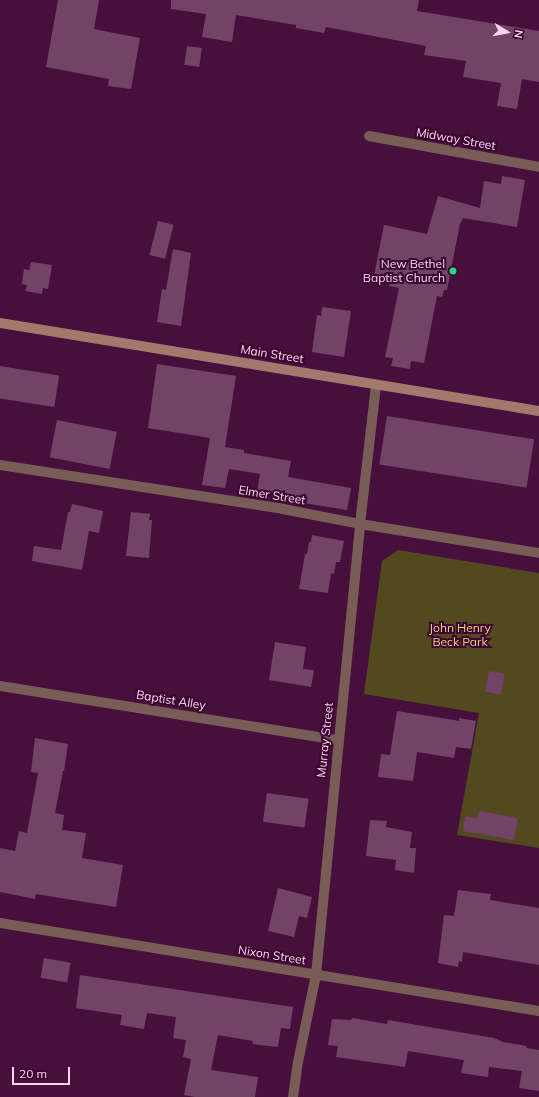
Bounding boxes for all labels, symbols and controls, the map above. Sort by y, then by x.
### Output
north arrow [487,12,527,52]
text: N [511,29,526,39]
street label: Midway Street [415,125,497,153]
place label: New Bethel Baptist Church [363,257,445,285]
marker: New Bethel Baptist Church [448,266,458,276]
street label: Main Street [239,342,305,366]
street label: Elmer Street [237,483,307,507]
park label: John Henry Beck Park [429,621,491,649]
street label: Baptist Alley [135,687,207,713]
street label: Murray Street [314,702,336,778]
street label: Nixon Street [237,943,307,967]
scale bar [14,1059,72,1085]
text: 20 m [19,1066,47,1081]

